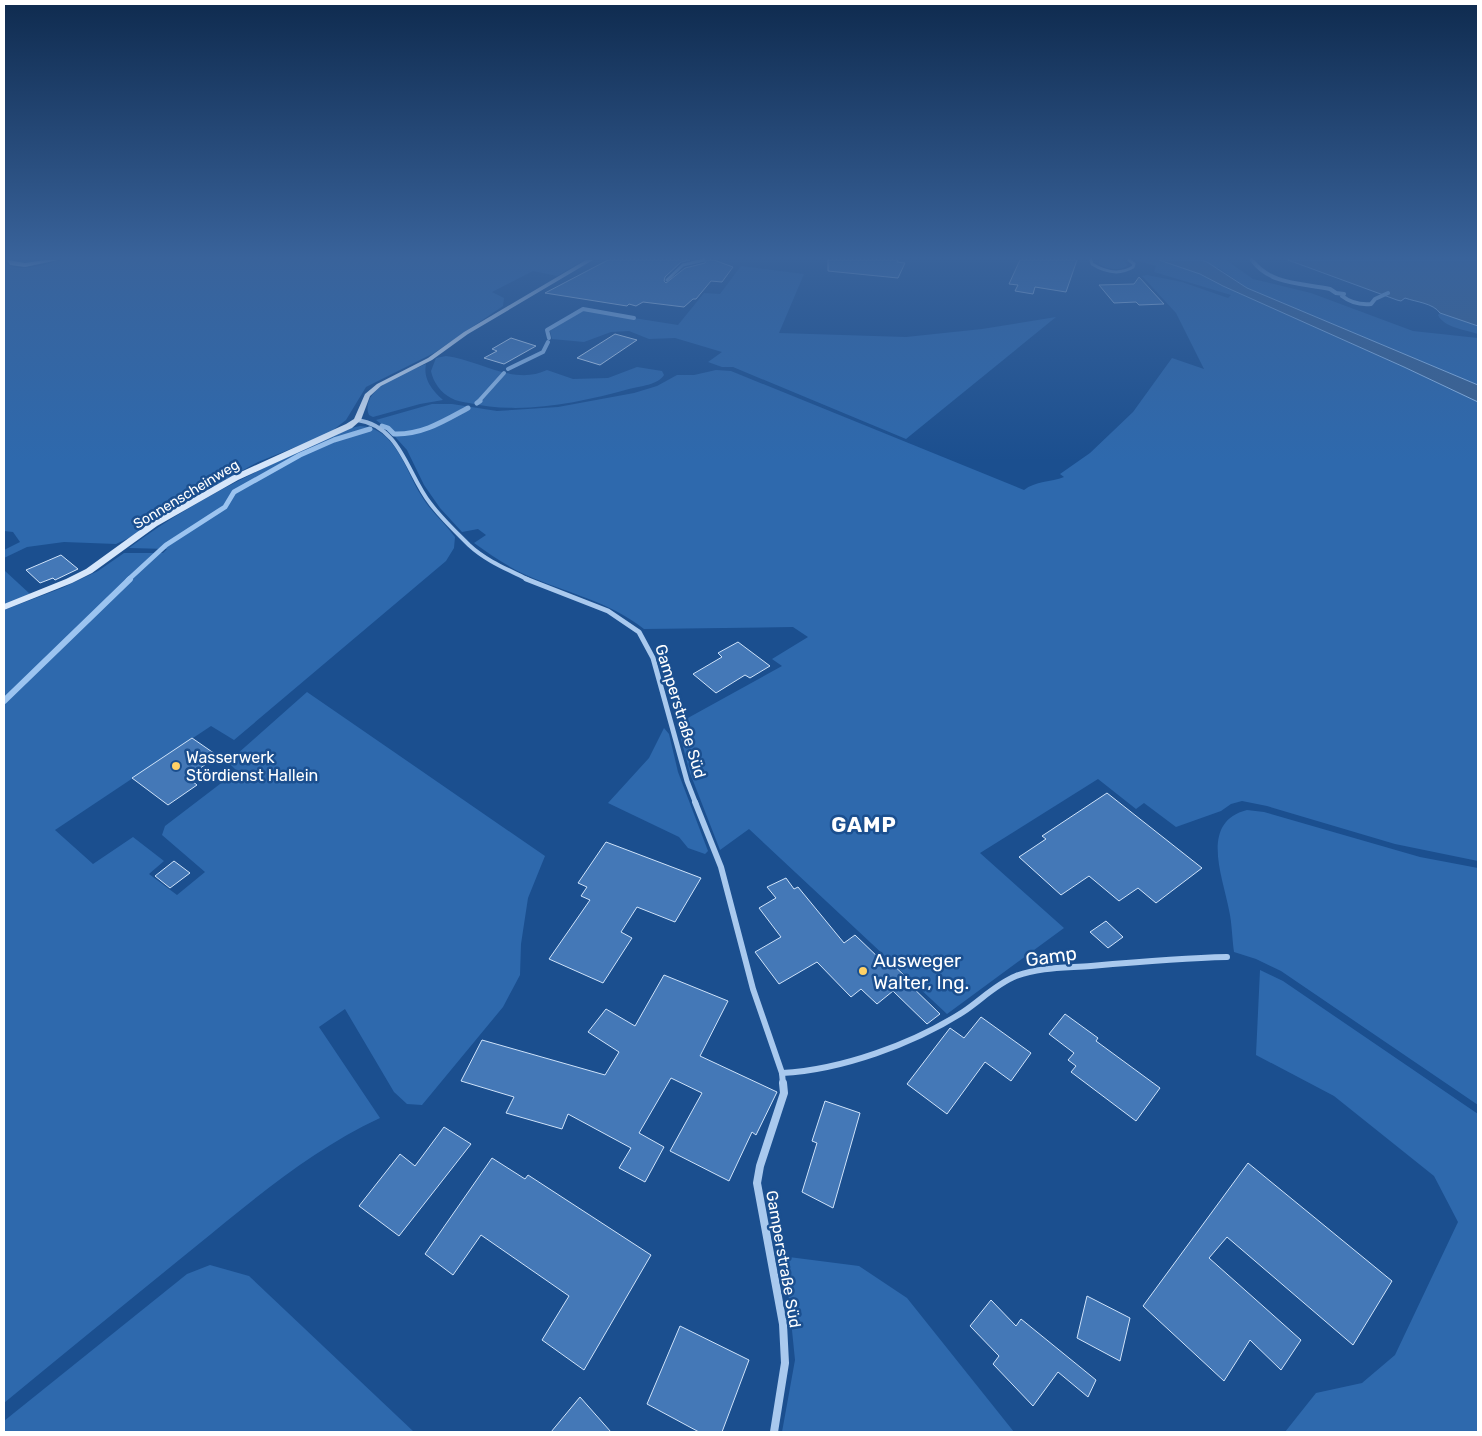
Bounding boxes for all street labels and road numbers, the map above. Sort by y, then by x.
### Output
street label: Sonnenscheinweg [130,456,242,533]
street label: Gamperstraße Süd [651,642,710,780]
street label: Gamp [1024,942,1078,971]
street label: Gamperstraße Süd [762,1189,805,1329]

